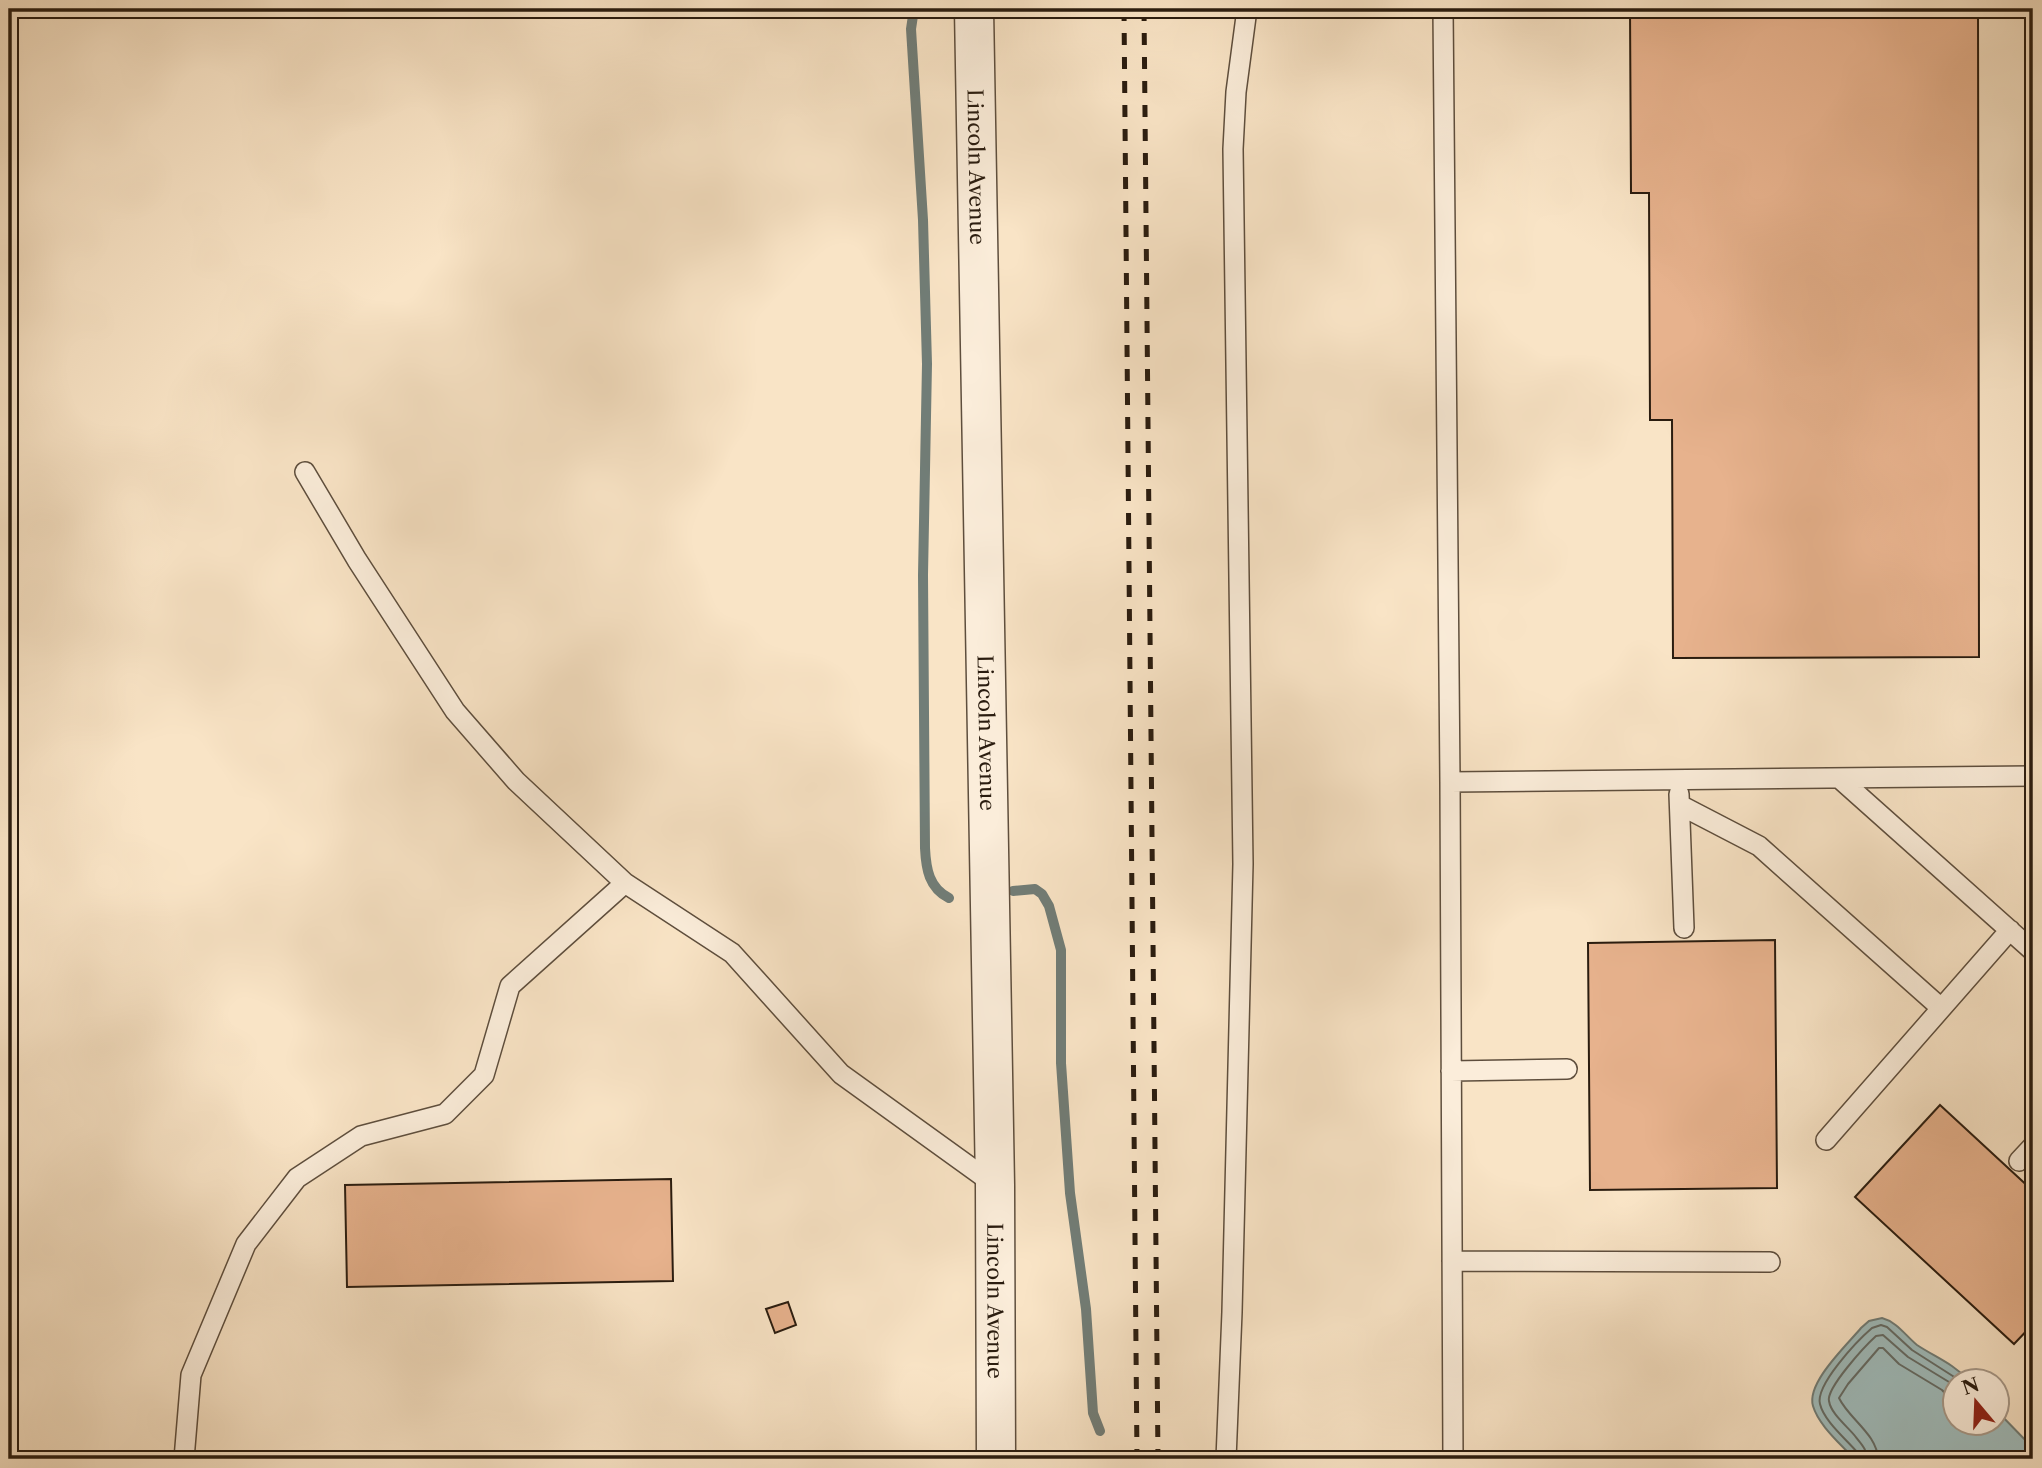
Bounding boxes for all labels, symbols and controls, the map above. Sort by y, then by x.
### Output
street label: Lincoln Avenue [963,89,991,245]
street label: Lincoln Avenue [973,655,1001,811]
street label: Lincoln Avenue [983,1223,1008,1379]
north arrow [1940,1366,2010,1436]
text: N [1959,1373,1982,1400]

